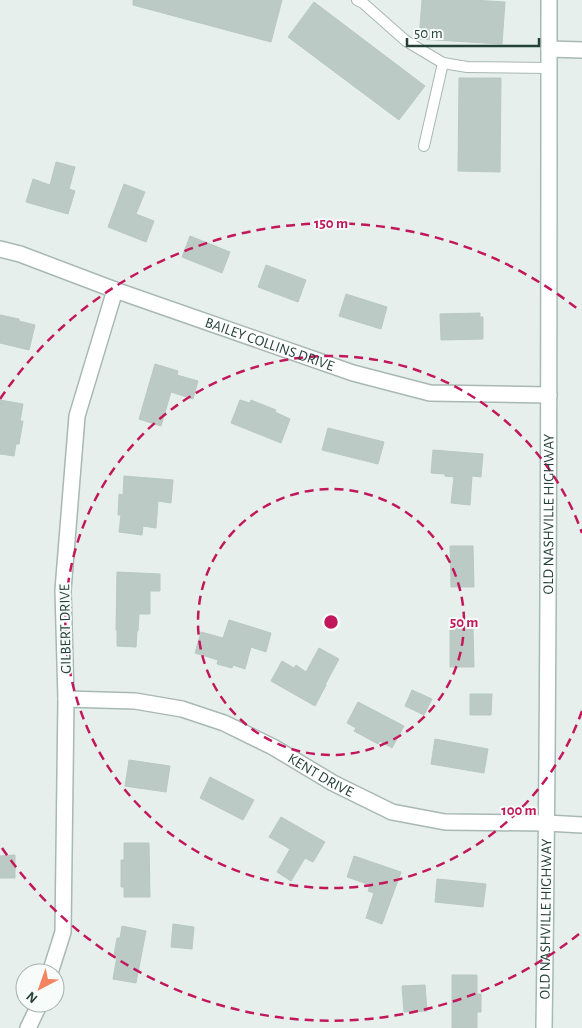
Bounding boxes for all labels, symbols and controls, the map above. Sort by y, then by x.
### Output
scale bar [407,15,540,47]
text: 50 m [414,26,443,41]
text: 150 m [314,216,348,231]
street label: BAILEY COLLINS DRIVE [203,315,336,374]
street label: OLD NASHVILLE HIGHWAY [541,434,557,594]
street label: GILBERT DRIVE [57,584,74,674]
centre of rings [322,613,340,631]
text: 50 m [450,615,478,630]
street label: KENT DRIVE [285,751,356,800]
text: 100 m [501,803,537,818]
street label: OLD NASHVILLE HIGHWAY [537,838,554,999]
north arrow [15,963,65,1013]
text: N [24,989,40,1006]

